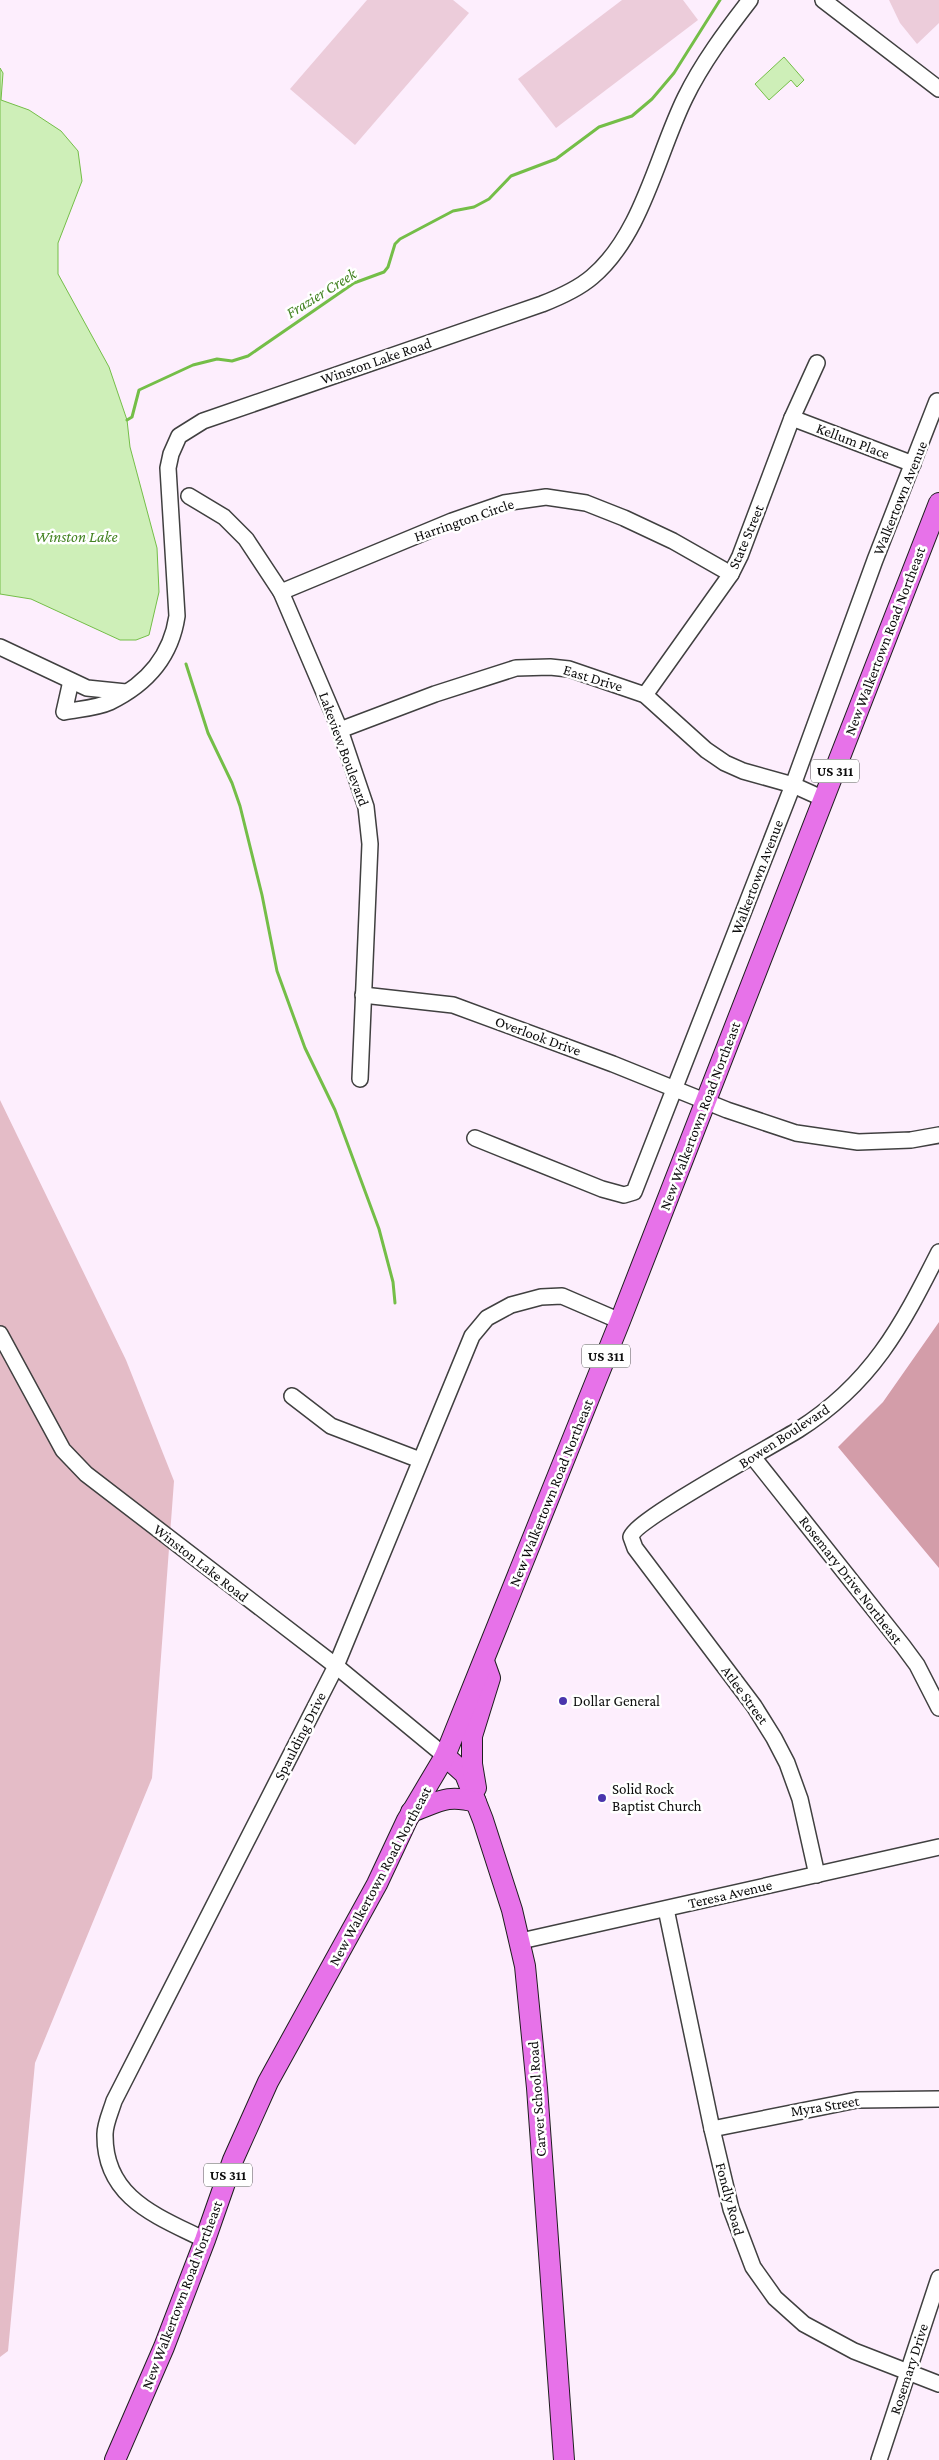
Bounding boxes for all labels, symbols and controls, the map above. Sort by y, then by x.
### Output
water label: Frazier Creek [283,264,360,321]
street label: Winston Lake Road [319,335,433,387]
street label: Kellum Place [814,420,892,462]
street label: Walkertown Avenue [870,438,930,557]
street label: Harrington Circle [412,495,517,545]
street label: State Street [725,502,767,572]
water label: Winston Lake [35,528,117,545]
street label: New Walkertown Road Northeast [842,544,929,737]
street label: East Drive [561,661,625,695]
street label: Lakeview Boulevard [316,690,372,808]
road number: US 311 [811,759,859,782]
street label: Walkertown Avenue [728,817,786,937]
street label: Overlook Drive [493,1013,583,1059]
street label: New Walkertown Road Northeast [657,1019,744,1212]
road number: US 311 [582,1344,630,1368]
street label: New Walkertown Road Northeast [506,1396,596,1589]
street label: Bowen Boulevard [736,1401,832,1471]
street label: Rosemary Drive Northeast [795,1513,906,1648]
street label: Winston Lake Road [150,1521,252,1605]
street label: Atlee Street [718,1663,772,1728]
street label: Spaulding Drive [271,1689,330,1783]
place label: Dollar General [573,1693,660,1709]
marker: Dollar General [557,1695,569,1707]
place label: Solid Rock Baptist Church [612,1781,702,1815]
street label: New Walkertown Road Northeast [326,1783,435,1968]
marker: Solid Rock Baptist Church [596,1792,608,1804]
street label: Teresa Avenue [687,1876,774,1911]
street label: Carver School Road [525,2041,549,2157]
street label: Myra Street [790,2093,862,2120]
street label: Fondly Road [712,2161,747,2237]
road number: US 311 [204,2164,252,2186]
street label: New Walkertown Road Northeast [139,2198,226,2391]
street label: Rosemary Drive [887,2321,932,2417]

